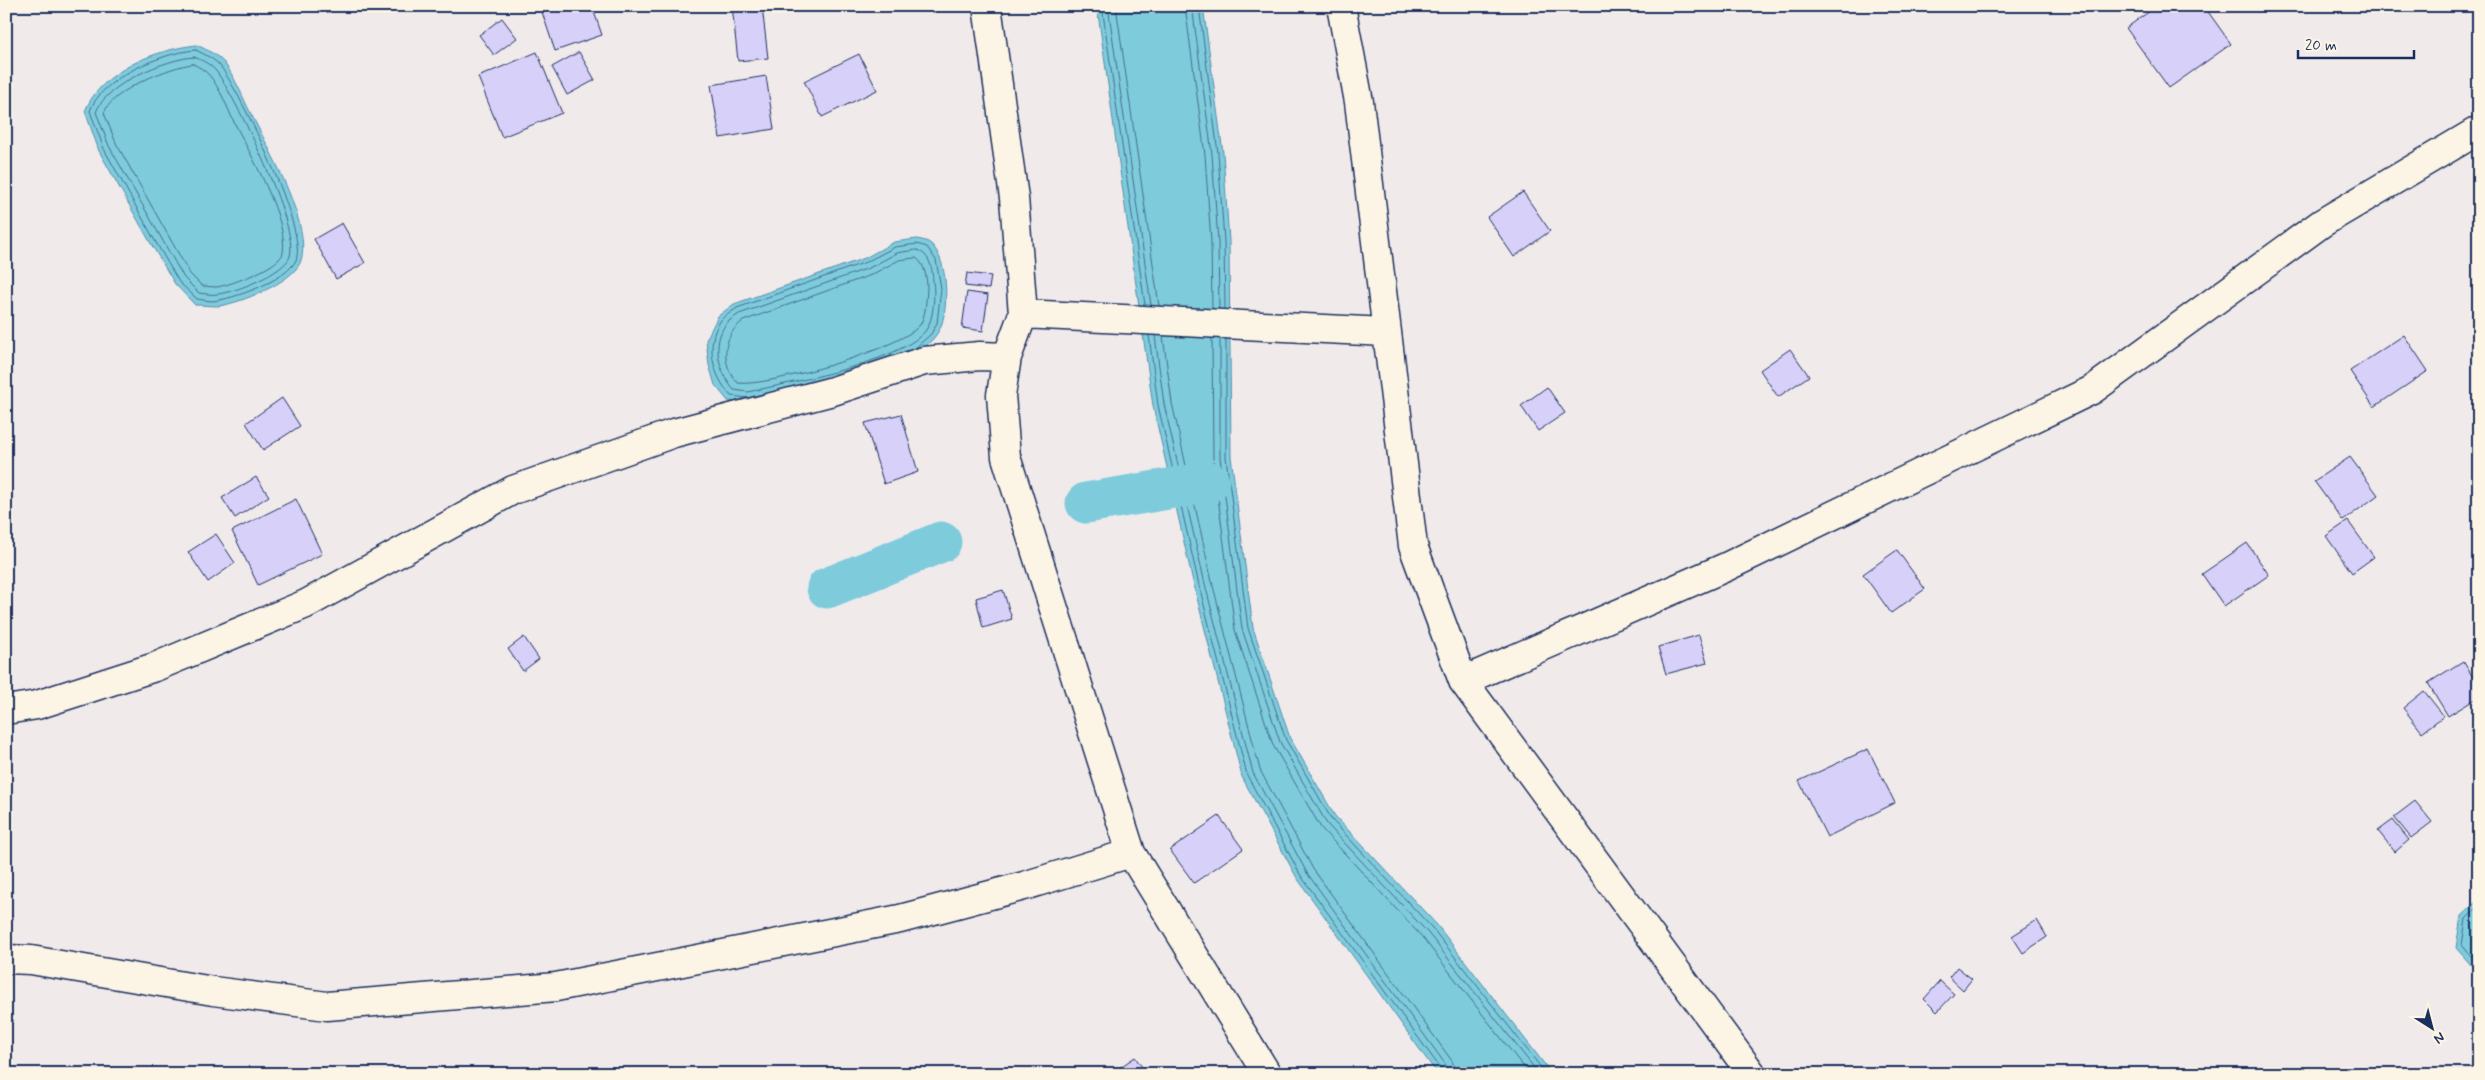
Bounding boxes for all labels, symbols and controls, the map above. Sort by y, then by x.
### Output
scale bar [2298,28,2414,60]
text: 20 m [2305,36,2337,56]
north arrow [2408,1002,2458,1052]
text: N [2430,1028,2448,1048]

